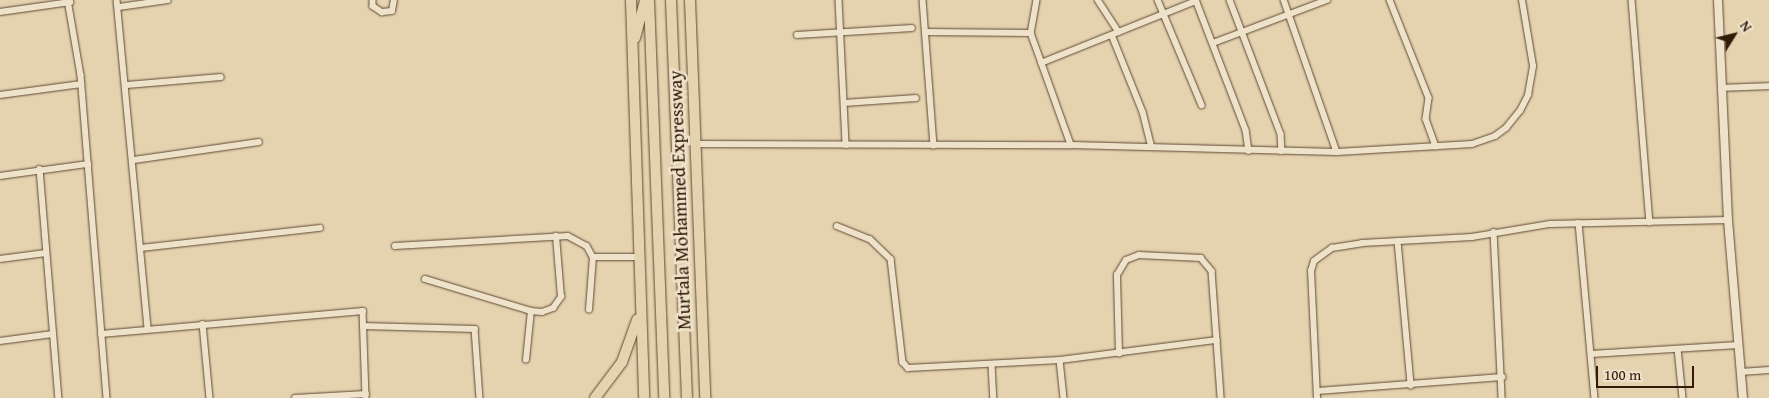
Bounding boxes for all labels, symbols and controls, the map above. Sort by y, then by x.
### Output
north arrow [1709,10,1759,60]
text: N [1735,17,1757,36]
street label: Murtala Mohammed Expressway [664,70,696,330]
scale bar [1599,356,1696,388]
text: 100 m [1604,364,1641,385]

